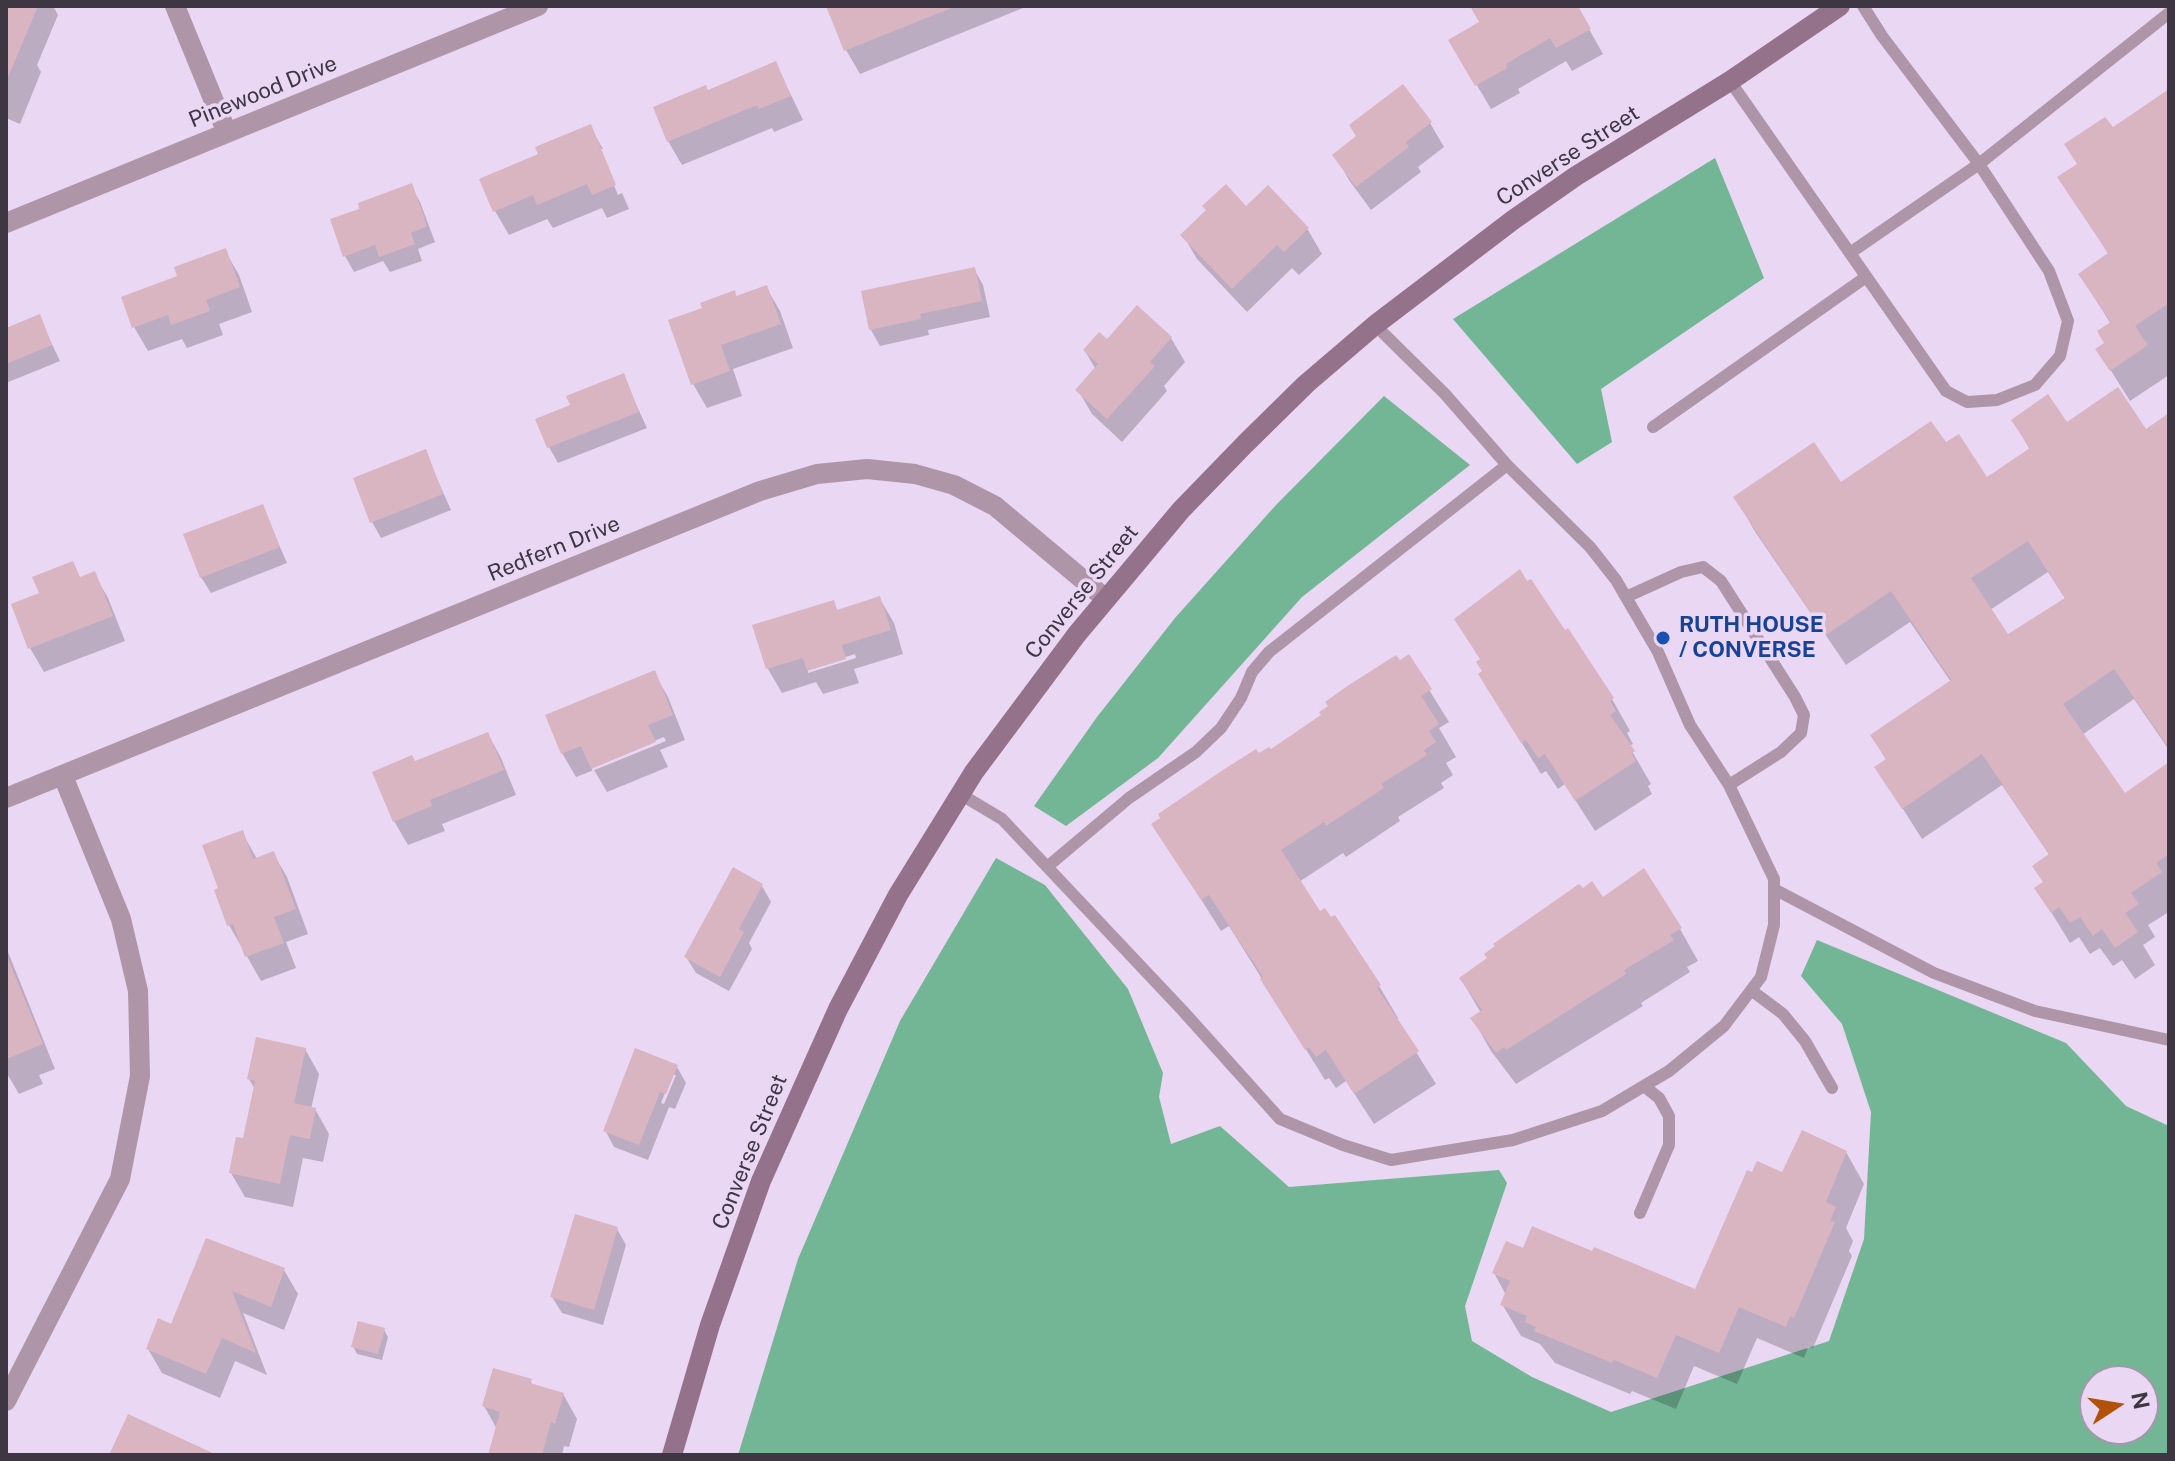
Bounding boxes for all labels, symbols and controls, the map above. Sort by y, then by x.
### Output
street label: Pinewood Drive [185,50,341,134]
street label: Converse Street [1492,100,1644,212]
street label: Redfern Drive [484,510,624,588]
street label: Converse Street [1020,520,1144,664]
place label: RUTH HOUSE / CONVERSE [1679,612,1824,664]
marker: RUTH HOUSE / CONVERSE [1654,629,1672,647]
street label: Converse Street [707,1071,793,1233]
north arrow [2079,1365,2159,1445]
text: N [2126,1389,2155,1412]

